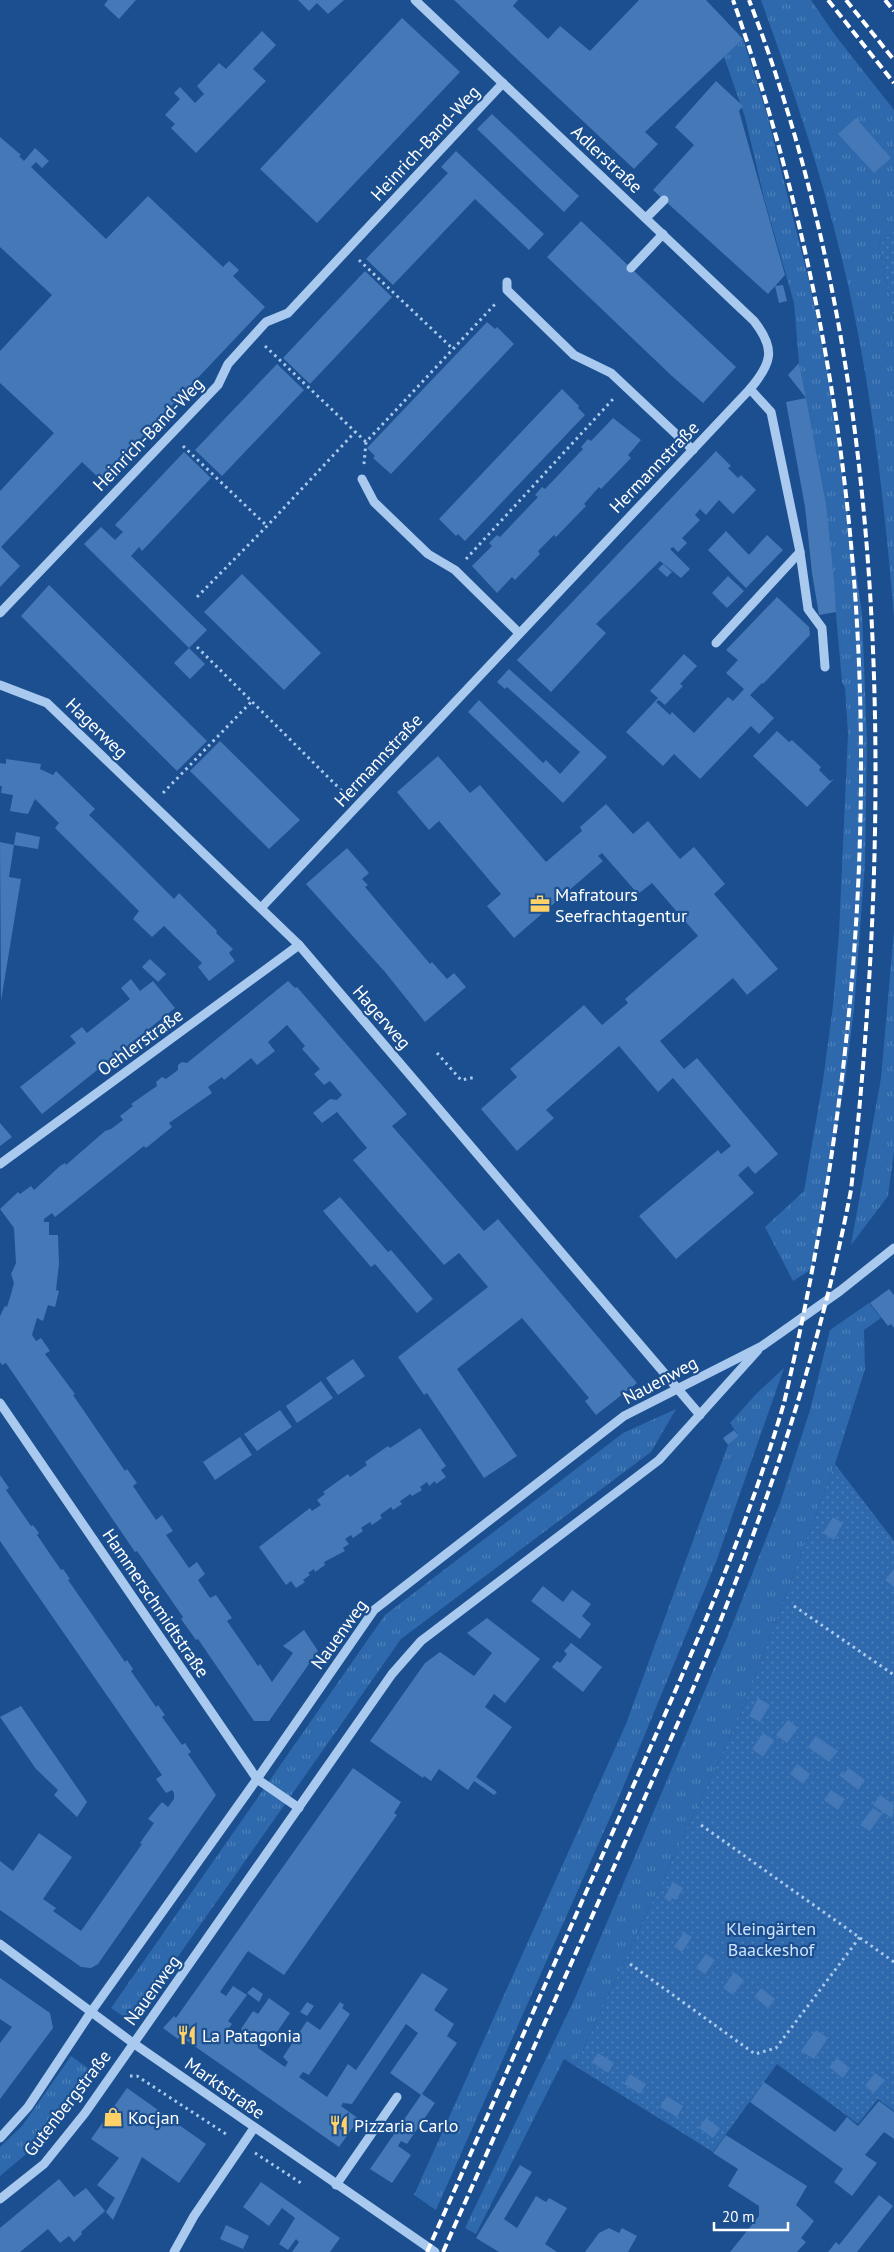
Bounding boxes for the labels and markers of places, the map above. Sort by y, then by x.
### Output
place label: Mafratours Seefrachtagentur [555,883,687,927]
office icon: Mafratours Seefrachtagentur [529,893,551,915]
restaurant icon: La Patagonia [176,2024,198,2046]
place label: La Patagonia [202,2024,301,2047]
shop icon: Kocjan [102,2106,124,2128]
place label: Kocjan [128,2106,179,2129]
restaurant icon: Pizzaria Carlo [328,2114,350,2136]
place label: Pizzaria Carlo [354,2114,459,2137]

